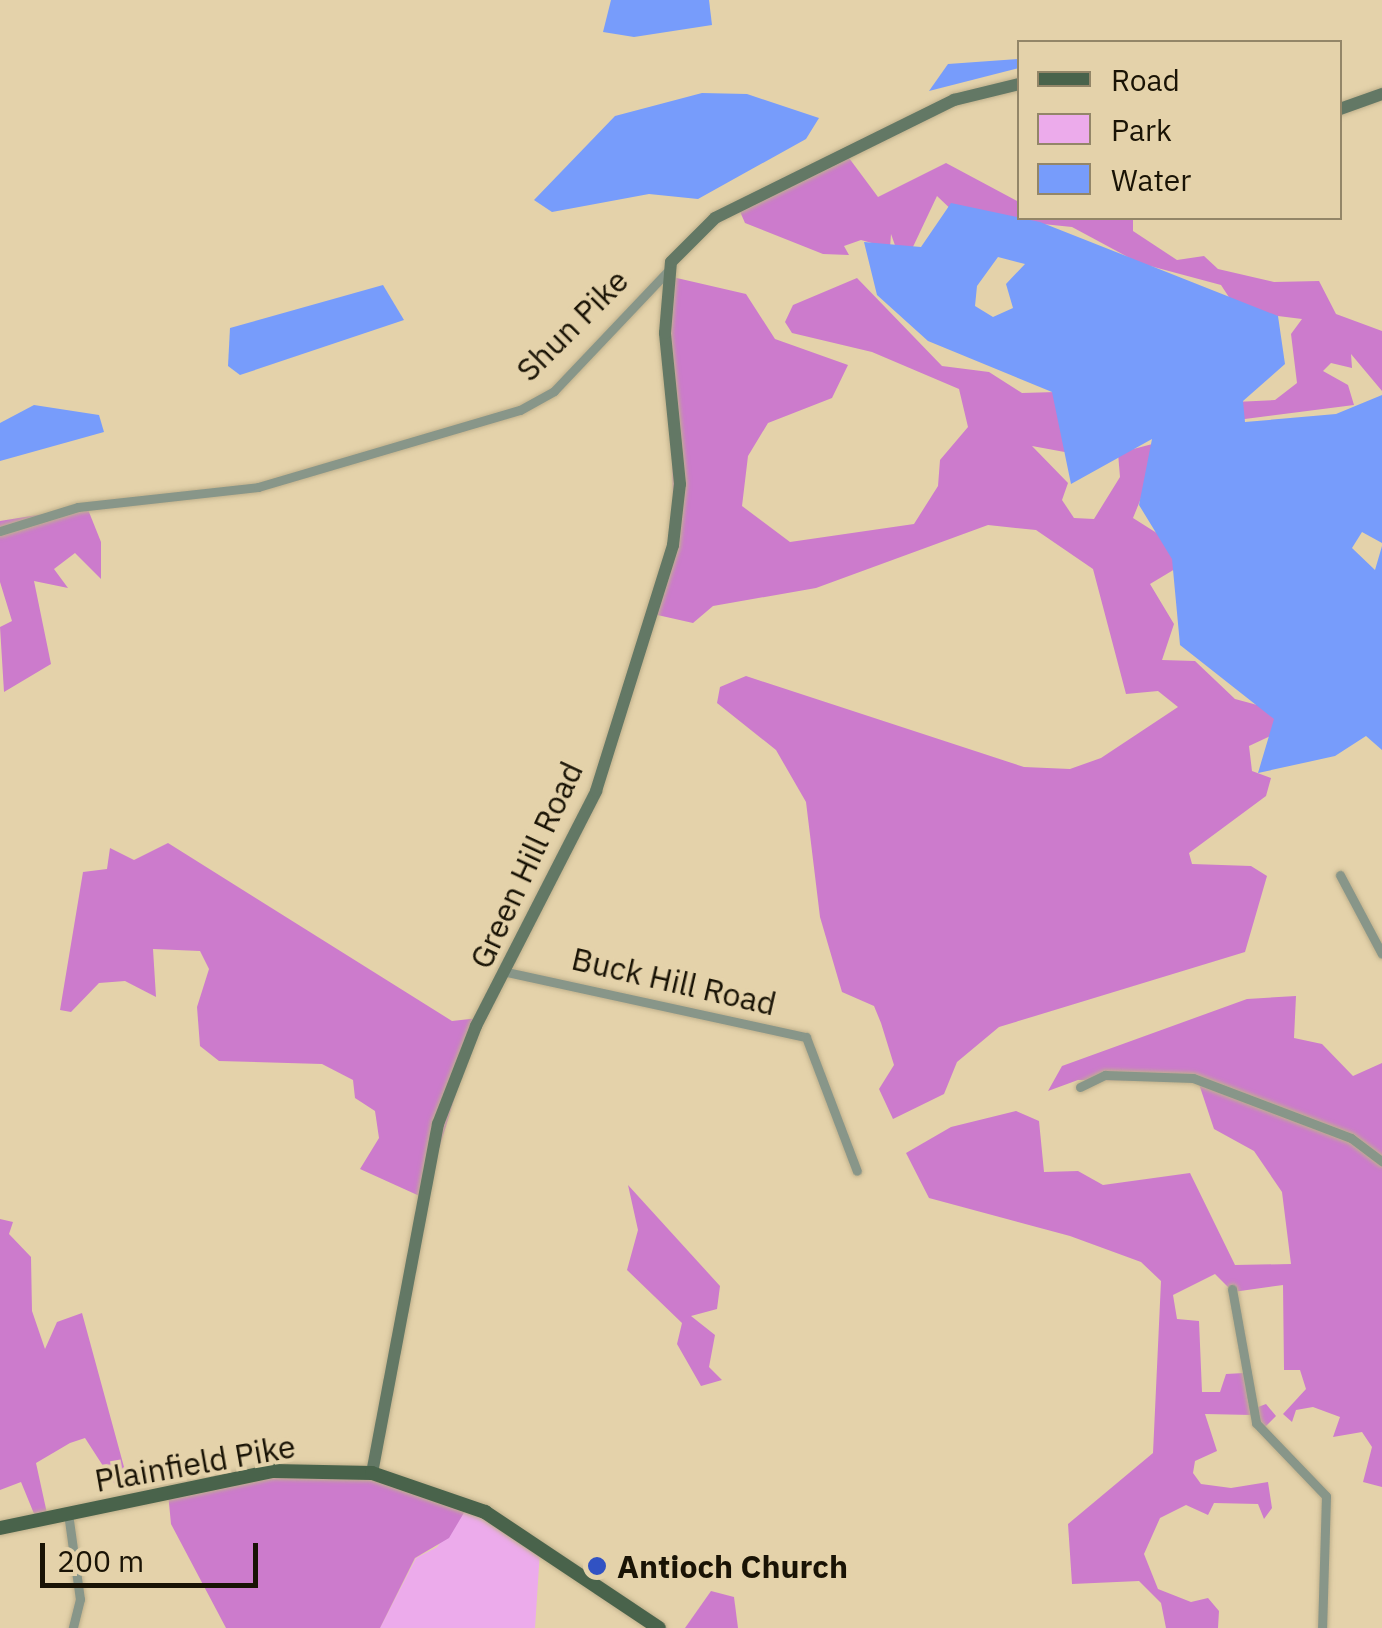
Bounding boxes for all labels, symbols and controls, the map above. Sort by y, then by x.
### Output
legend [1017,40,1342,220]
text: Road [1111,60,1180,99]
text: Park [1111,110,1172,149]
text: Water [1111,160,1191,199]
street label: Shun Pike [508,261,636,389]
street label: Green Hill Road [461,756,591,974]
street label: Buck Hill Road [568,939,780,1023]
street label: Plainfield Pike [92,1426,298,1500]
scale bar [45,1523,262,1585]
text: 200 m [57,1541,144,1580]
place label: Antioch Church [617,1547,848,1585]
marker: Antioch Church [586,1555,608,1577]

